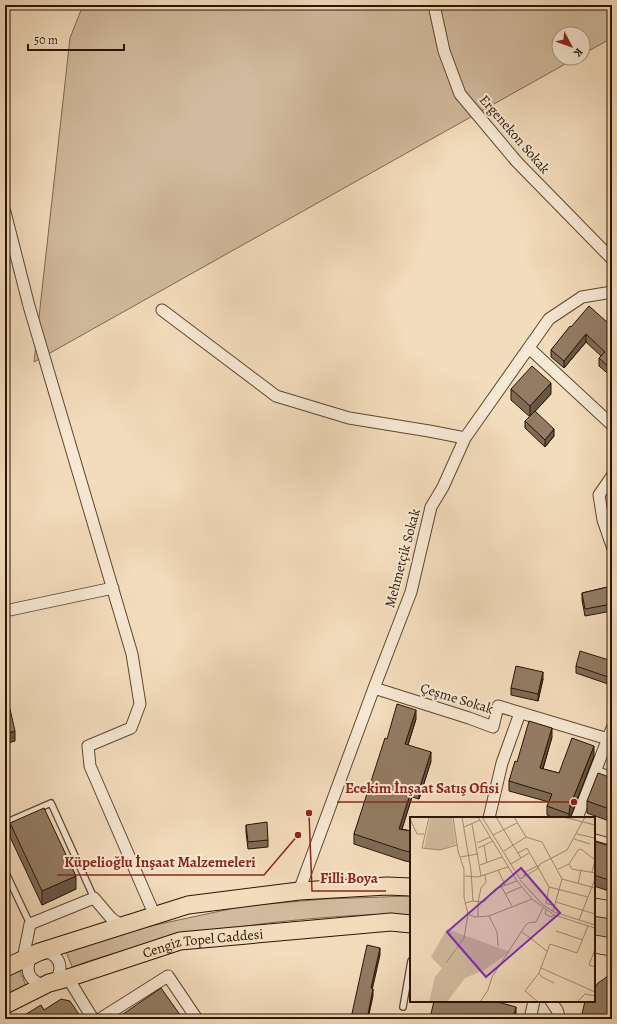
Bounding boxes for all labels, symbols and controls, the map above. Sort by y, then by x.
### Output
scale bar [28,26,124,52]
north arrow [551,26,591,66]
text: 50 m [34,32,58,48]
text: K [570,45,586,60]
street label: Ergenekon Sokak [475,91,554,178]
street label: Mehmetçik Sokak [380,506,425,610]
street label: Çeşme Sokak [418,678,496,719]
callout: Ecekim İnşaat Satış Ofisi [337,775,508,802]
text: Ecekim İnşaat Satış Ofisi [345,778,500,798]
inset map [410,817,595,1002]
callout: Küpelioğlu İnşaat Malzemeleri [57,848,264,875]
text: Küpelioğlu İnşaat Malzemeleri [64,852,256,872]
callout: Filli Boya [312,864,386,891]
text: Filli Boya [320,868,379,888]
street label: Cengiz Topel Caddesi [140,925,264,963]

